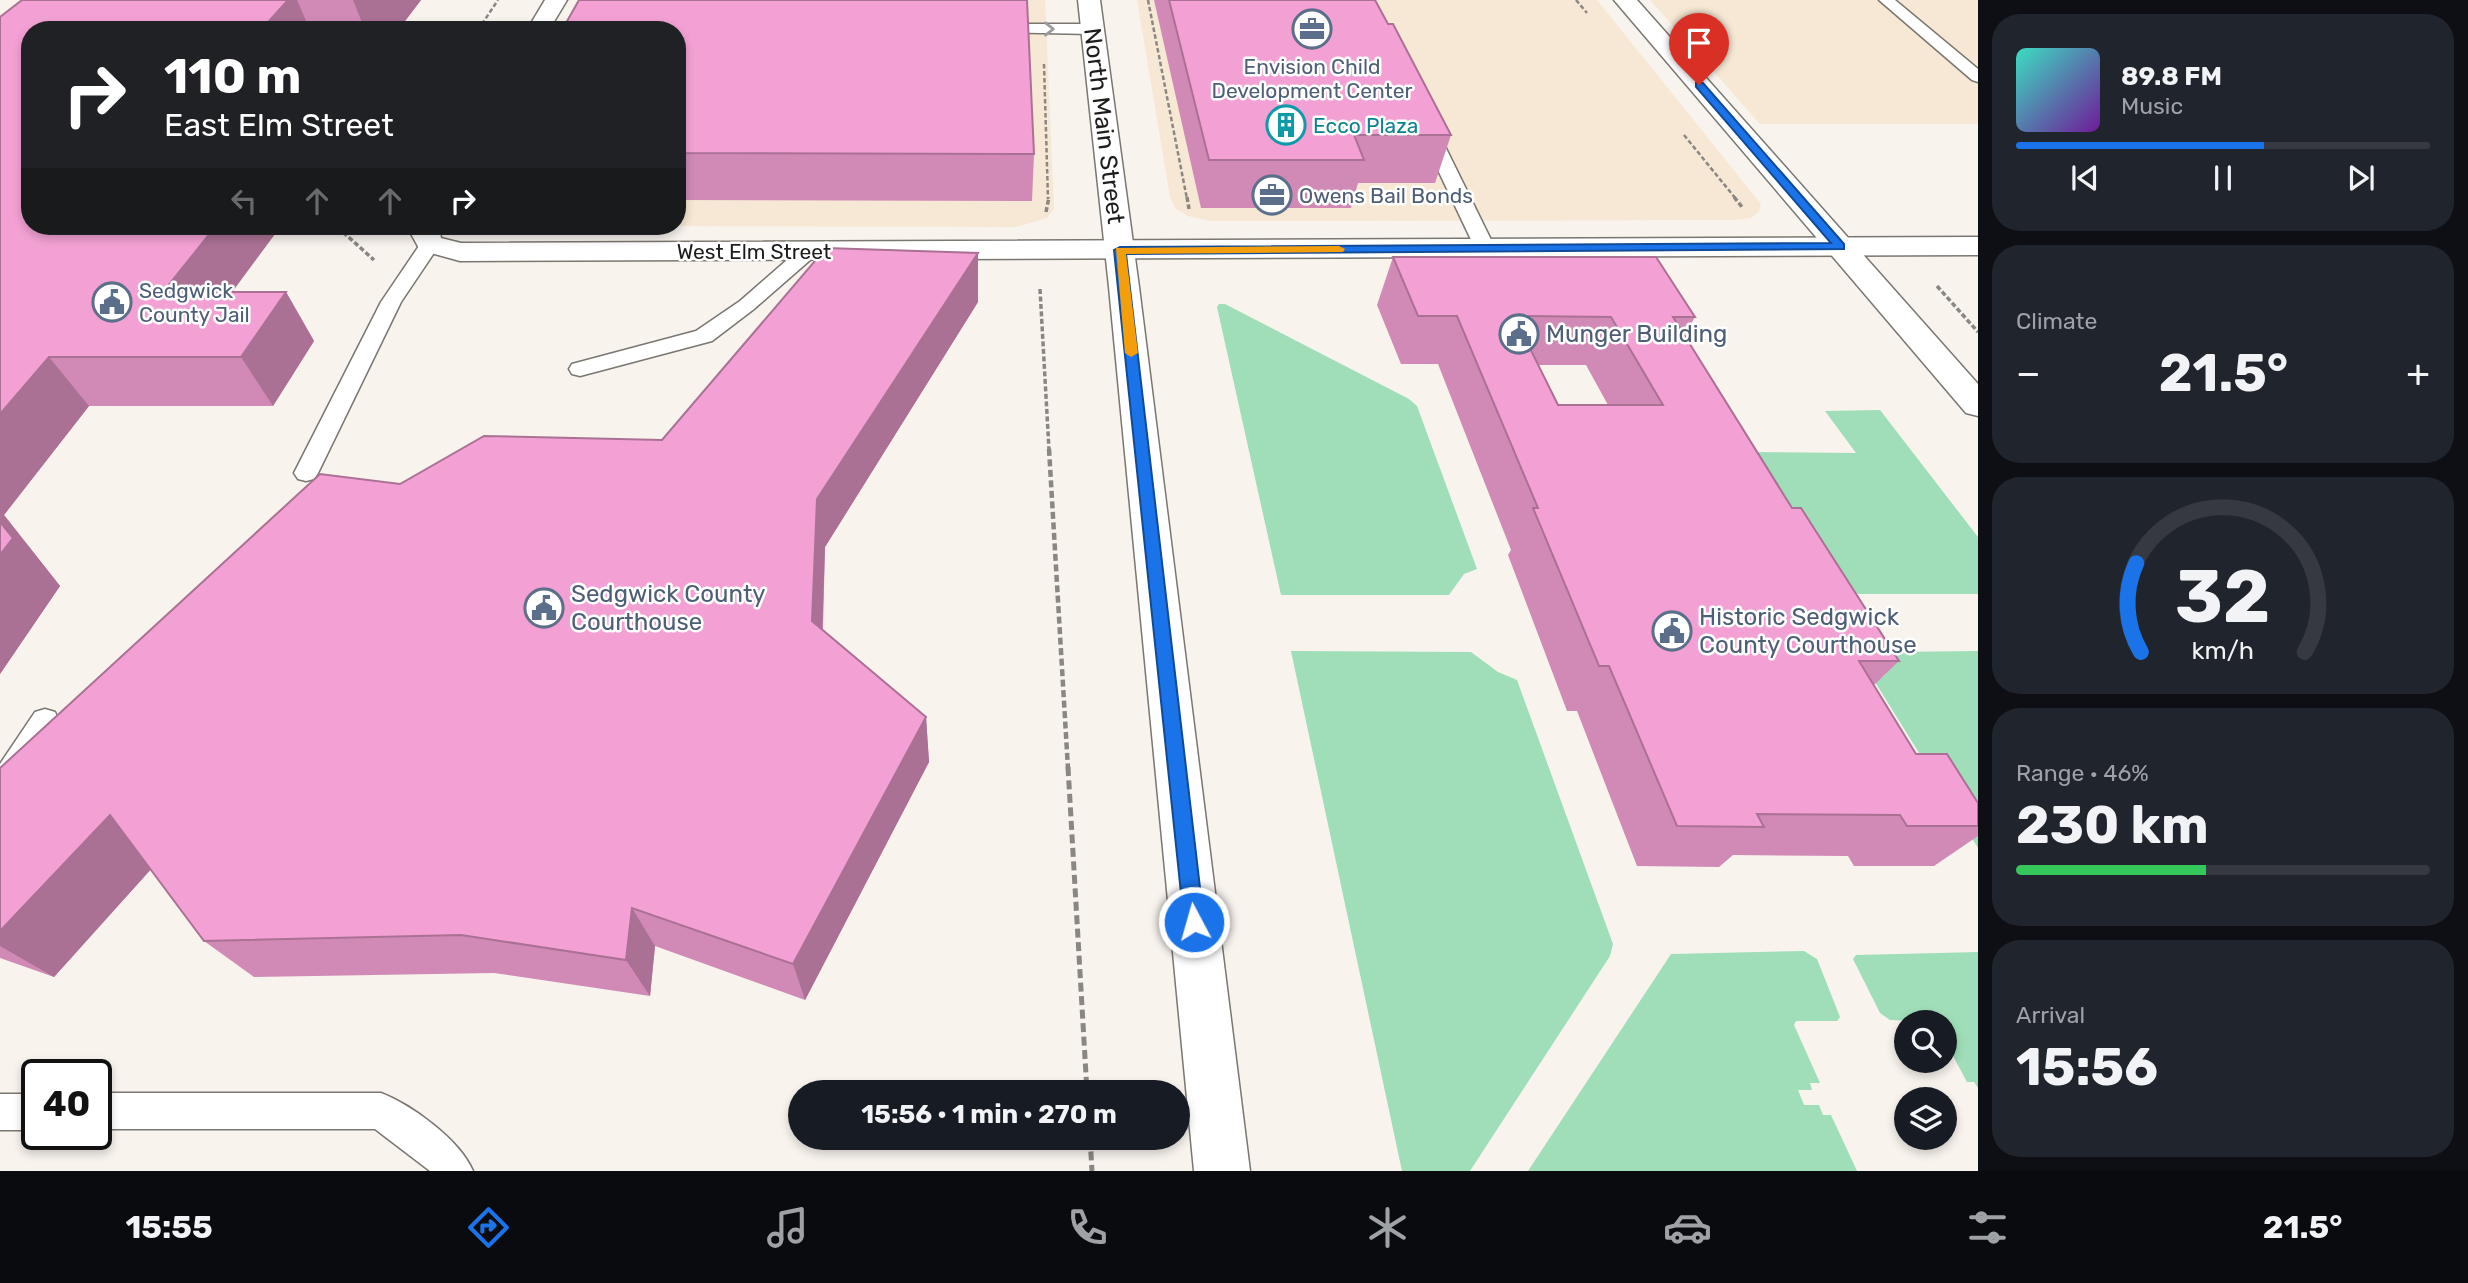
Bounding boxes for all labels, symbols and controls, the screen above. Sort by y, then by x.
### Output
office icon: Envision Child Development Center [1291,8,1333,50]
pin [1669,13,1729,85]
one-way arrow [1045,21,1055,37]
icon: arrive [1680,24,1718,62]
street label: North Main Street [1078,26,1130,226]
text: 110 m [164,47,301,105]
icon: right [49,49,140,140]
place label: Envision Child Development Center [1211,54,1413,103]
text: 89.8 FM [2121,61,2222,92]
text: Music [2121,92,2183,120]
building icon: Ecco Plaza [1265,104,1307,146]
text: East Elm Street [164,106,394,144]
place label: Ecco Plaza [1313,113,1418,138]
icon: previous [2066,159,2104,197]
icon: pause [2204,159,2242,197]
icon: next [2342,159,2380,197]
office icon: Owens Bail Bonds [1251,174,1293,216]
icon: left [225,182,263,220]
icon: ahead [298,182,336,220]
icon: ahead [371,182,409,220]
icon: right [444,182,482,220]
place label: Owens Bail Bonds [1299,183,1473,208]
street label: West Elm Street [677,239,831,264]
place label: Sedgwick County Jail [139,278,250,327]
public building icon: Sedgwick County Jail [91,281,133,323]
text: Climate [2016,307,2097,335]
public building icon: Munger Building [1498,313,1540,355]
place label: Munger Building [1546,320,1727,348]
text: 21.5° [2159,342,2288,404]
text: − [2016,350,2041,396]
text: + [2406,350,2430,396]
text: 32 [2175,554,2271,640]
place label: Sedgwick County Courthouse [571,580,766,636]
public building icon: Sedgwick County Courthouse [523,587,565,629]
place label: Historic Sedgwick County Courthouse [1699,603,1917,659]
public building icon: Historic Sedgwick County Courthouse [1651,610,1693,652]
text: km/h [2192,635,2254,664]
text: Range · 46% [2016,759,2149,787]
text: 230 km [2016,794,2209,856]
position arrow [1157,885,1231,959]
text: Arrival [2016,1001,2085,1029]
map controls [1894,1010,1957,1150]
button: search [1894,1010,1957,1073]
text: 15:56 [2016,1036,2158,1098]
speed limit sign: 40 [21,1059,112,1150]
button: layers [1894,1087,1957,1150]
text: 15:56 · 1 min · 270 m [861,1099,1117,1130]
icon: directions [464,1203,513,1252]
icon: music [763,1203,812,1252]
icon: phone [1063,1203,1112,1252]
icon: climate [1363,1203,1412,1252]
icon: car [1663,1203,1712,1252]
icon: filters [1963,1203,2012,1252]
text: 15:55 [125,1208,213,1246]
text: 21.5° [2263,1208,2342,1246]

